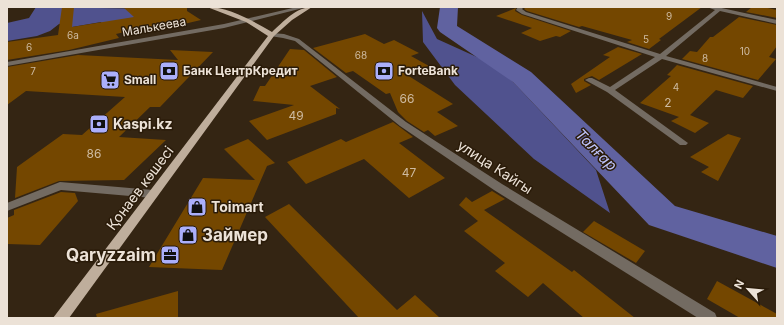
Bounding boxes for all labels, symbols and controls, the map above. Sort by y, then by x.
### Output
house number: 9 [666,10,672,22]
street label: Малькеева [121,13,187,40]
house number: 6а [67,29,79,41]
house number: 5 [643,33,649,45]
house number: 6 [26,41,32,53]
house number: 10 [740,45,750,57]
house number: 68 [355,49,367,61]
house number: 8 [702,52,708,64]
bank icon: Банк ЦентрКредит [158,60,180,82]
bank icon: ForteBank [373,60,395,82]
place label: Банк ЦентрКредит [183,63,298,78]
place label: ForteBank [398,63,458,78]
house number: 7 [30,65,36,77]
supermarket icon: Small [99,69,121,91]
place label: Small [124,72,156,87]
house number: 4 [673,81,679,93]
house number: 66 [400,91,414,106]
house number: 2 [664,95,672,110]
house number: 49 [288,108,304,123]
bank icon: Kaspi.kz [88,113,110,135]
place label: Kaspi.kz [113,115,172,132]
water label: Талғар [571,125,621,175]
street label: улица Кайгы [455,136,536,197]
street label: Қонаев көшесі [103,142,177,233]
house number: 86 [87,146,101,161]
house number: 47 [402,165,416,180]
shop icon: Toimart [186,196,208,218]
place label: Toimart [211,198,264,215]
shop icon: Займер [177,224,199,246]
place label: Займер [202,225,268,245]
office icon: Qaryzzaim [159,244,181,266]
place label: Qaryzzaim [66,245,156,265]
north arrow [728,269,768,309]
text: N [731,278,747,291]

